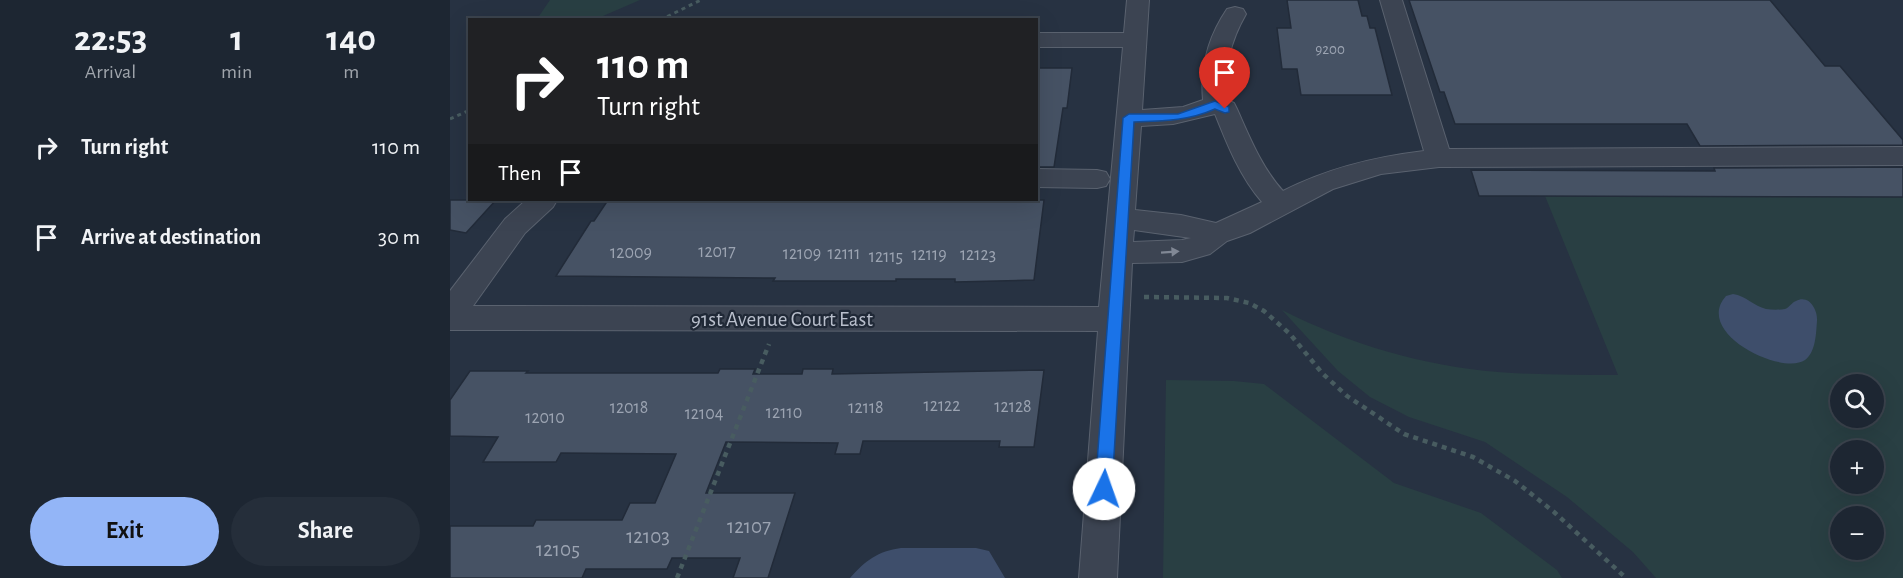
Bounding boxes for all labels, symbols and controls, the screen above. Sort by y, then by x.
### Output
text: 22:53 [74,21,147,57]
text: 1 [230,21,243,57]
text: 140 [326,21,376,57]
icon: right [498,42,576,120]
house number: 9200 [1315,42,1345,57]
text: 110 m [597,44,689,86]
pin [1199,47,1250,109]
icon: arrive [1208,56,1241,89]
text: Arrival [85,62,136,82]
text: min [221,62,252,82]
text: m [343,62,359,82]
text: Turn right [597,93,700,120]
icon: right [30,131,63,164]
text: Turn right [81,136,168,158]
text: 110 m [372,136,420,158]
icon: arrive [554,156,587,189]
text: Then [498,162,542,184]
icon: arrive [30,221,63,254]
text: Arrive at destination [81,226,261,248]
text: 30 m [378,226,420,248]
house number: 12017 [698,243,736,261]
house number: 12009 [610,244,652,262]
house number: 12109 [783,245,821,263]
house number: 12111 [828,245,860,263]
house number: 12119 [911,246,947,264]
house number: 12123 [960,246,996,264]
one-way arrow [1160,247,1179,257]
house number: 12115 [869,248,903,266]
street label: 91st Avenue Court East [691,309,873,330]
map controls [1830,374,1884,560]
button: search [1830,374,1884,428]
house number: 12122 [924,397,960,415]
house number: 12128 [994,398,1032,416]
house number: 12018 [610,399,648,417]
house number: 12118 [848,399,884,417]
house number: 12110 [766,404,802,422]
house number: 12104 [685,405,724,423]
house number: 12010 [525,409,565,427]
button: + [1830,440,1884,494]
position arrow [1072,457,1136,521]
button: Exit [30,497,219,566]
button: Share [231,497,420,566]
button: − [1830,506,1884,560]
house number: 12107 [727,516,771,537]
house number: 12103 [626,526,670,547]
house number: 12105 [536,539,580,560]

